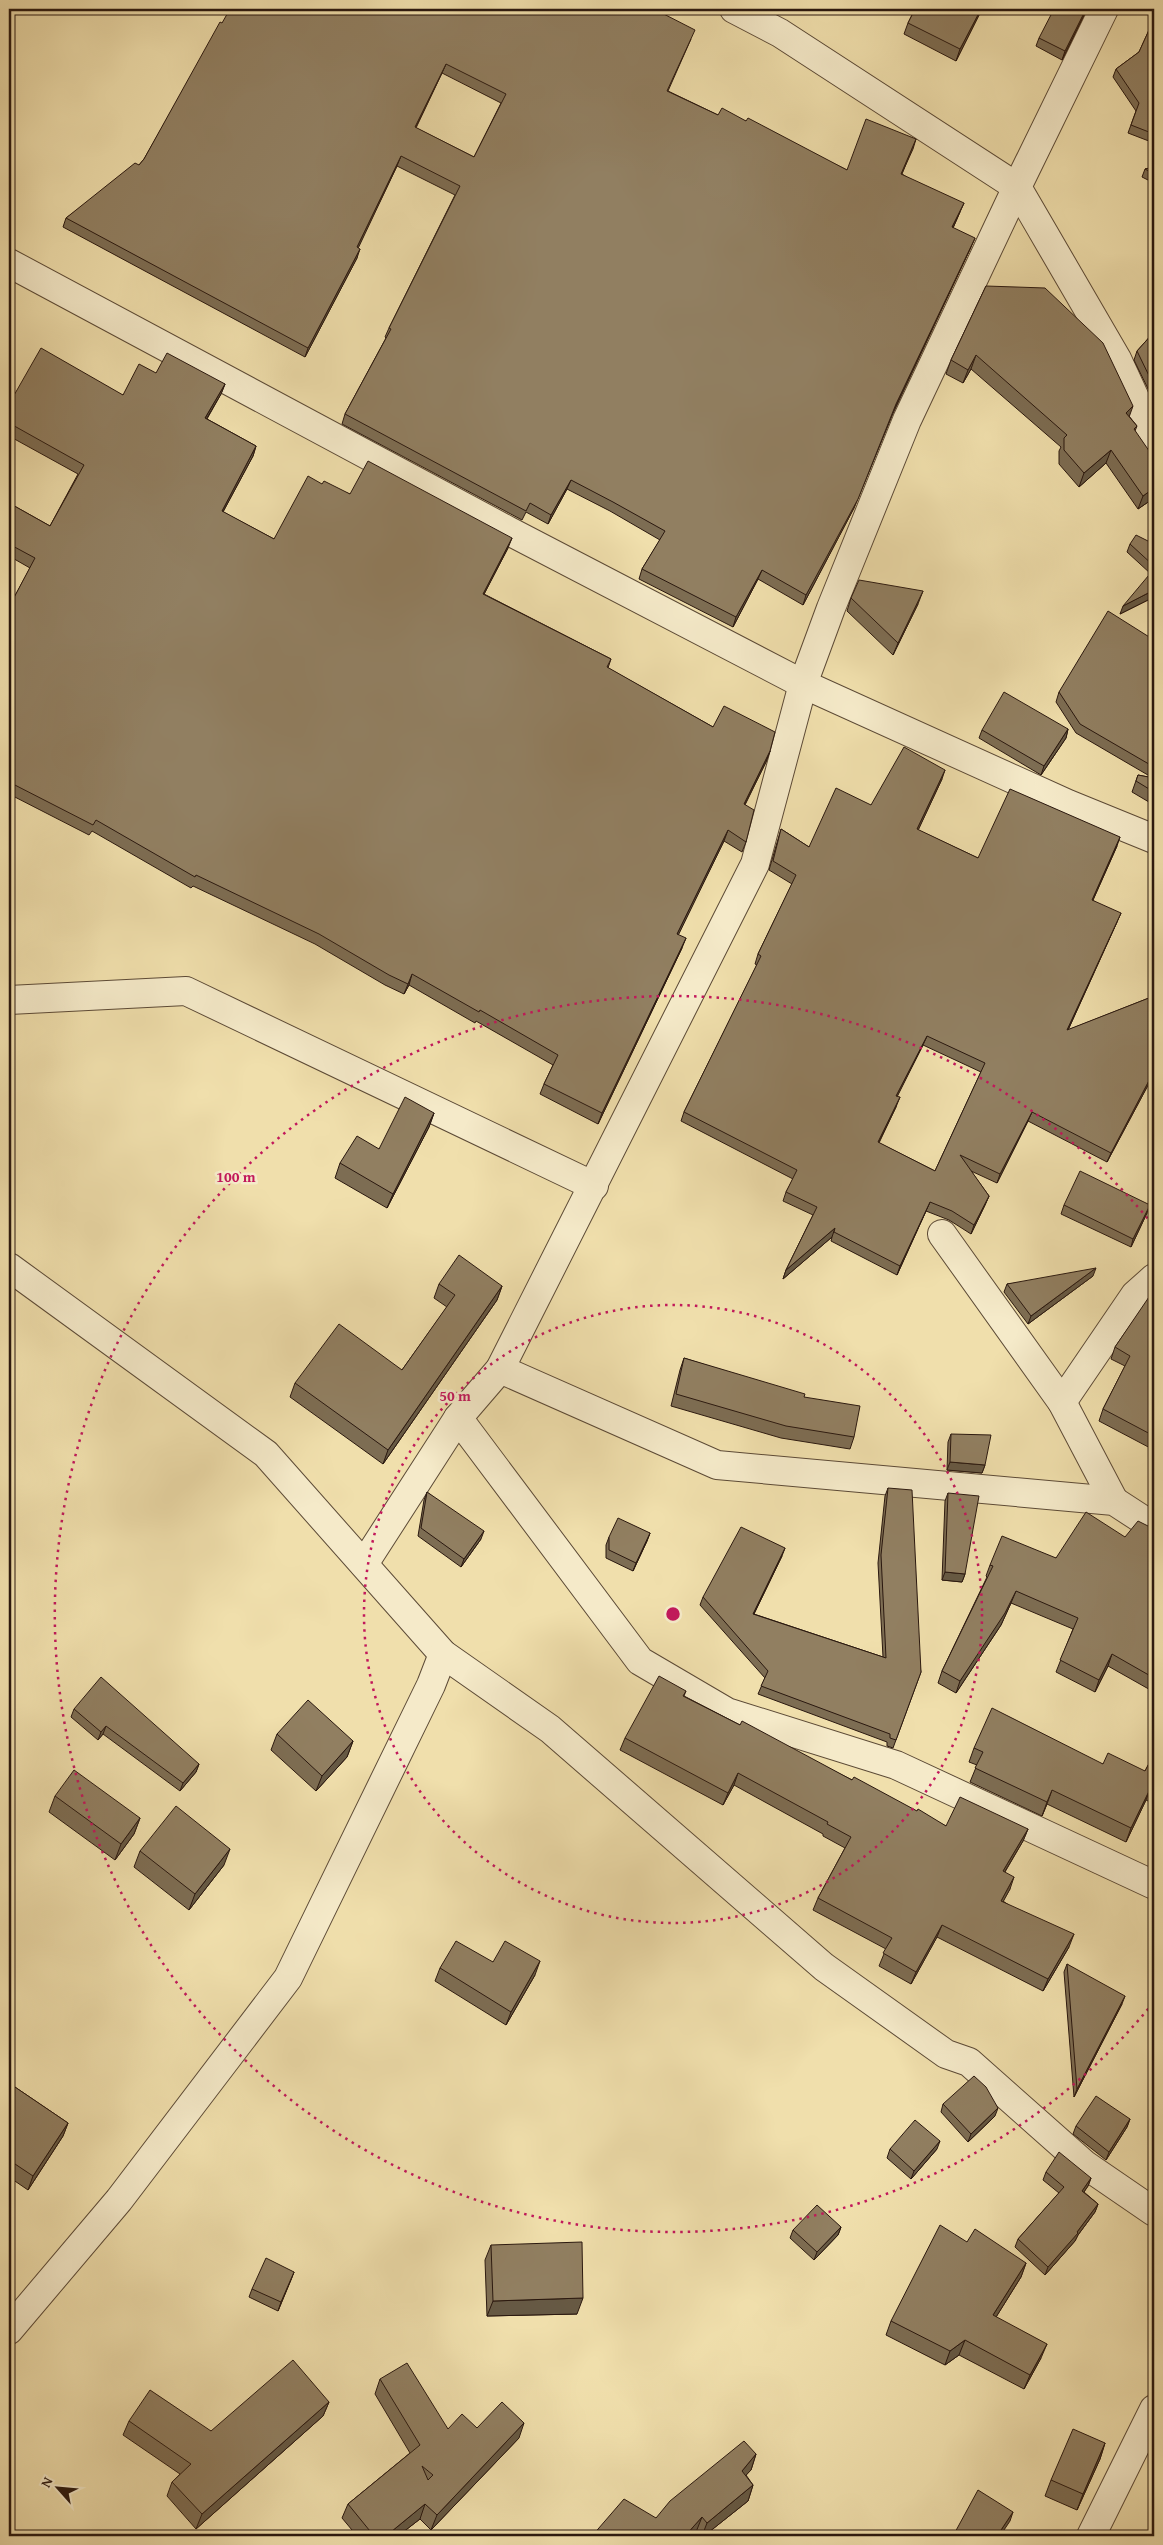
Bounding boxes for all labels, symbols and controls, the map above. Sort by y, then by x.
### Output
text: 100 m [216,1166,256,1187]
text: 50 m [439,1385,471,1406]
centre of rings [664,1605,682,1623]
north arrow [32,2462,82,2512]
text: N [35,2473,58,2491]

